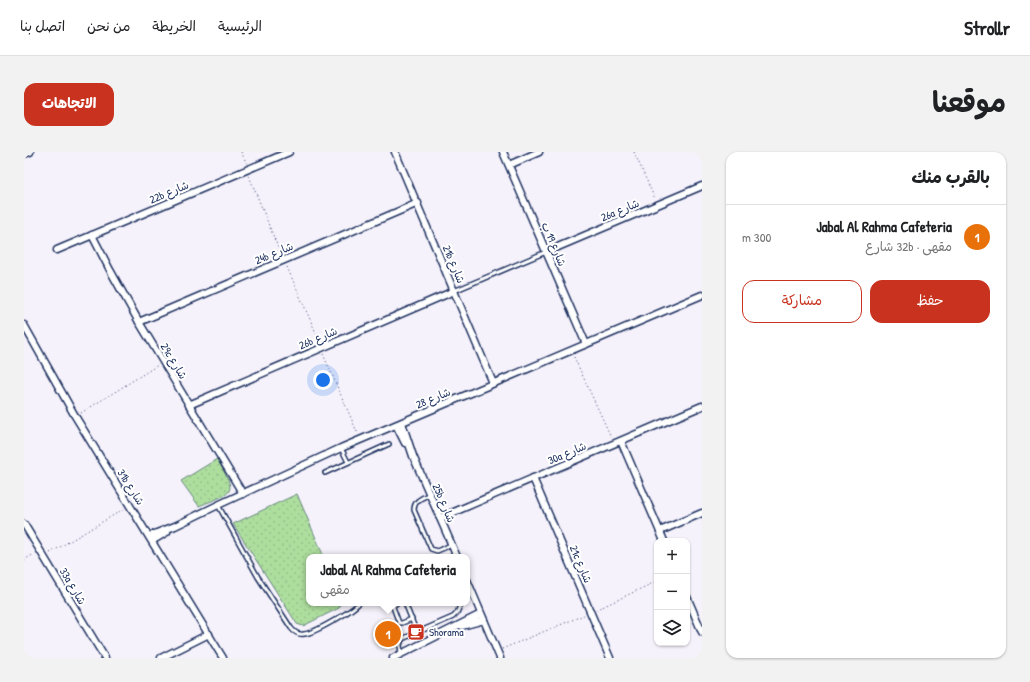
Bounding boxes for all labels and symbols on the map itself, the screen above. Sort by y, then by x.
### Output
street label: 22b شارع [147,178,191,208]
street label: 26a شارع [599,196,642,226]
street label: شارع 19 ب [537,220,570,269]
street label: 24b شارع [253,239,296,269]
street label: 21b شارع [438,243,468,286]
street label: 26b شارع [297,324,340,354]
street label: 29c شارع [156,340,190,383]
your location [313,370,333,390]
street label: شارع 28 [414,384,453,413]
street label: 30a شارع [546,439,589,469]
street label: 31b شارع [113,466,147,509]
street label: 25b شارع [428,482,458,525]
street label: 21c شارع [565,543,595,586]
street label: 33a شارع [55,565,89,608]
pin: 1 [375,619,401,649]
cafe icon: Shorama [406,622,426,642]
place label: Shorama [429,625,464,639]

